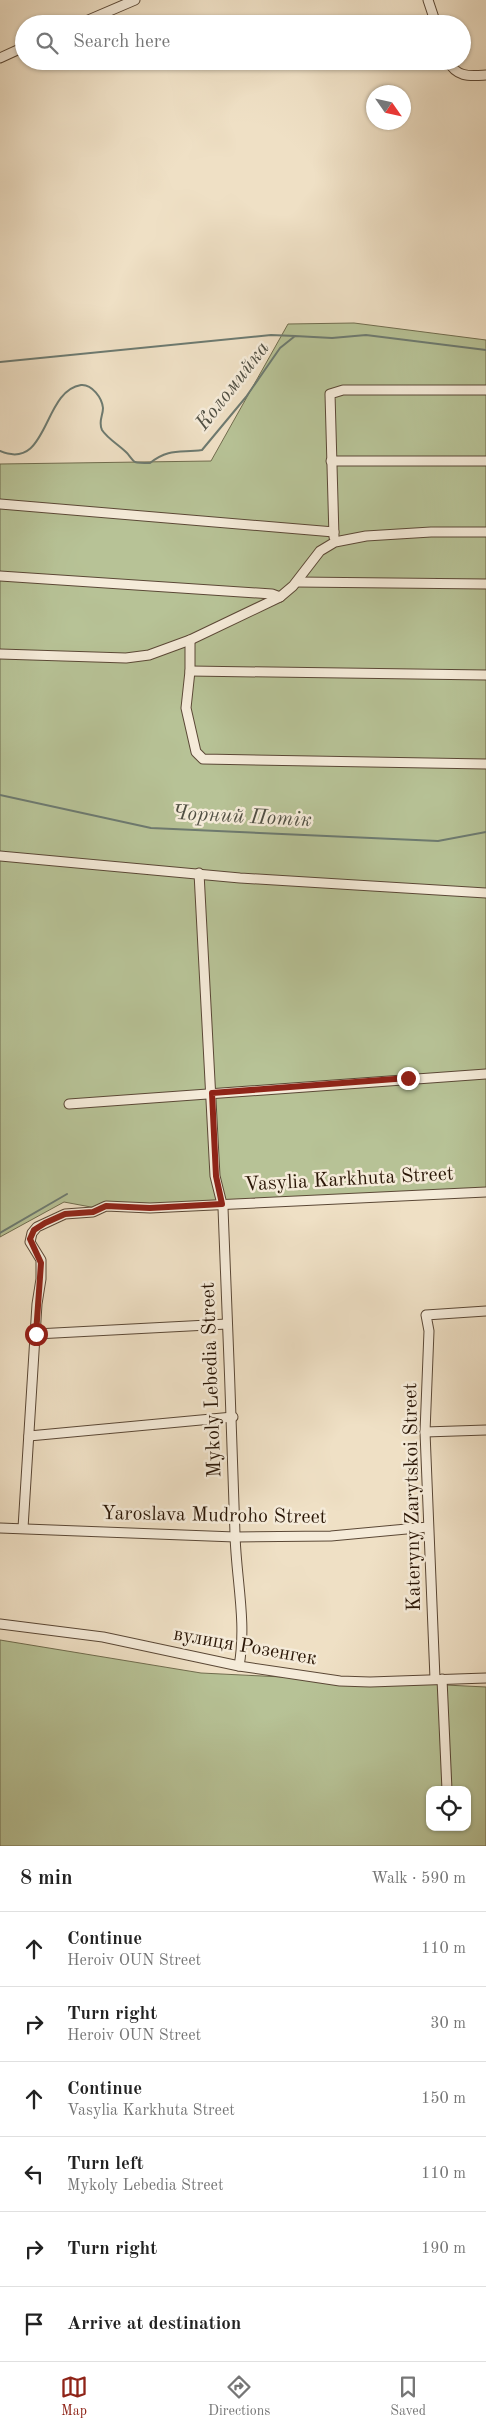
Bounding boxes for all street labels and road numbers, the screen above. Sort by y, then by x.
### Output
street label: Vasylia Karkhuta Street [244,1165,454,1195]
street label: Mykoly Lebedia Street [199,1282,225,1478]
street label: Kateryny Zarytskoi Street [401,1382,425,1612]
street label: Yaroslava Mudroho Street [101,1504,327,1528]
street label: вулиця Розенгек [172,1625,318,1669]

